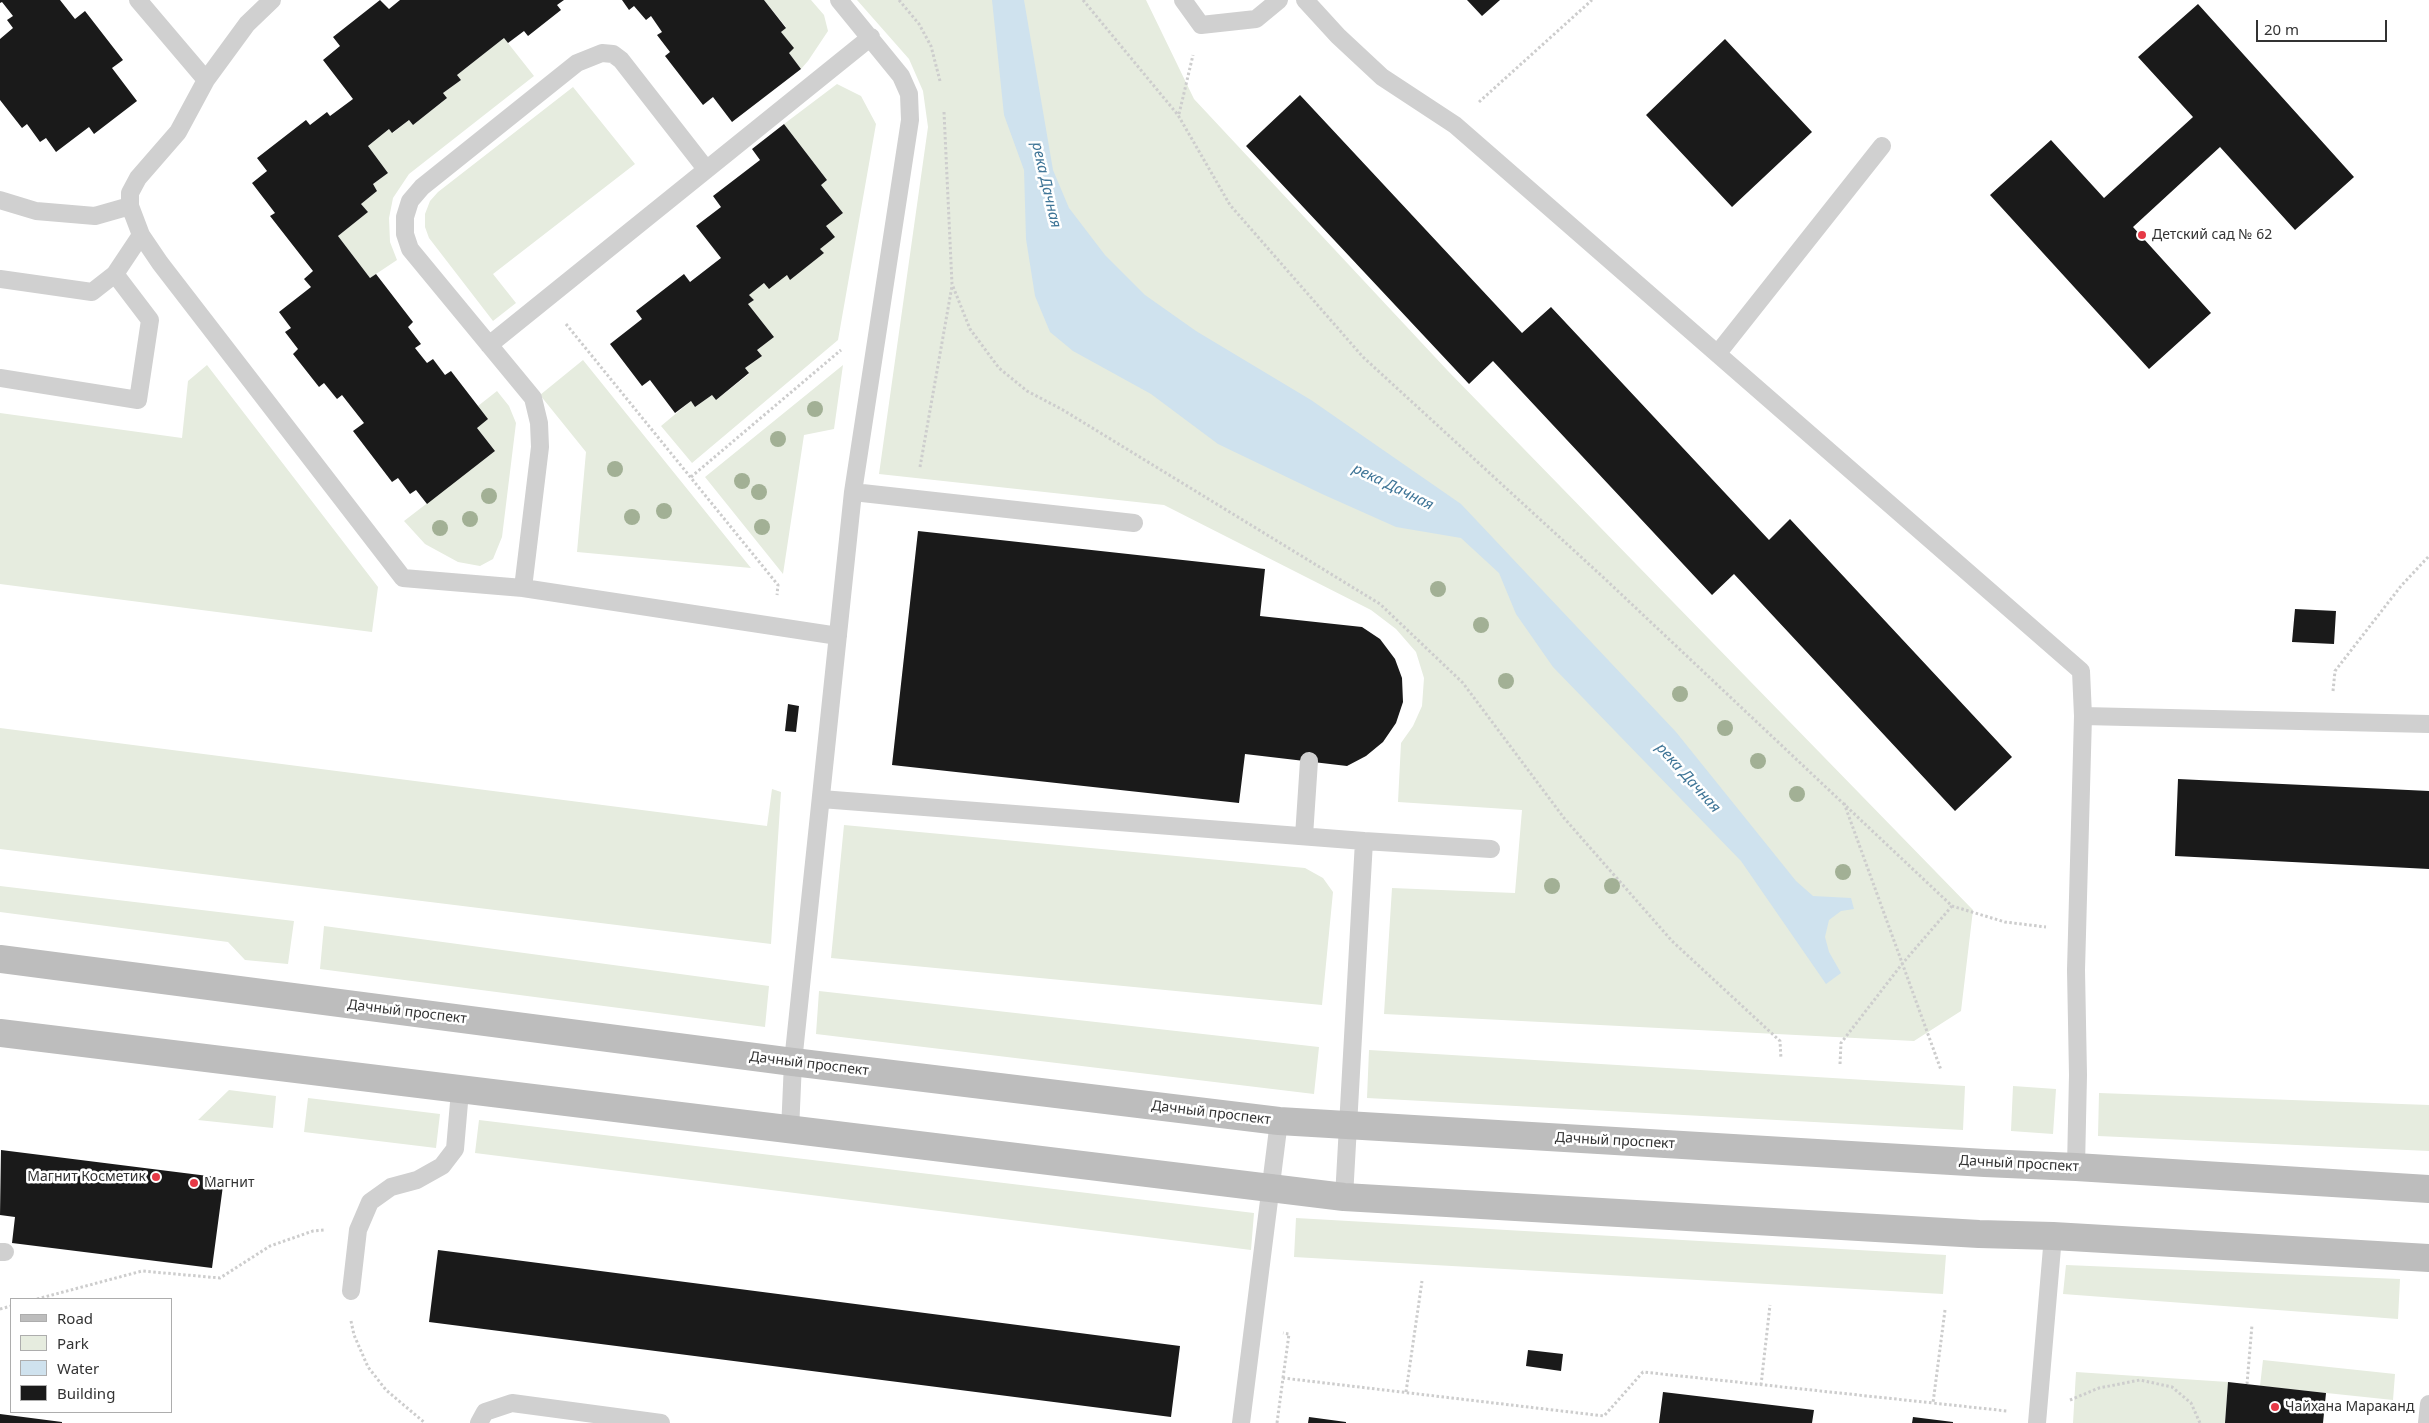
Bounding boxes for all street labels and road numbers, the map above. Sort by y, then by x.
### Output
street label: Дачный проспект [346,996,468,1028]
street label: Дачный проспект [748,1048,870,1080]
street label: Дачный проспект [1150,1097,1272,1129]
street label: Дачный проспект [1555,1129,1675,1153]
street label: Дачный проспект [1959,1152,2079,1176]

